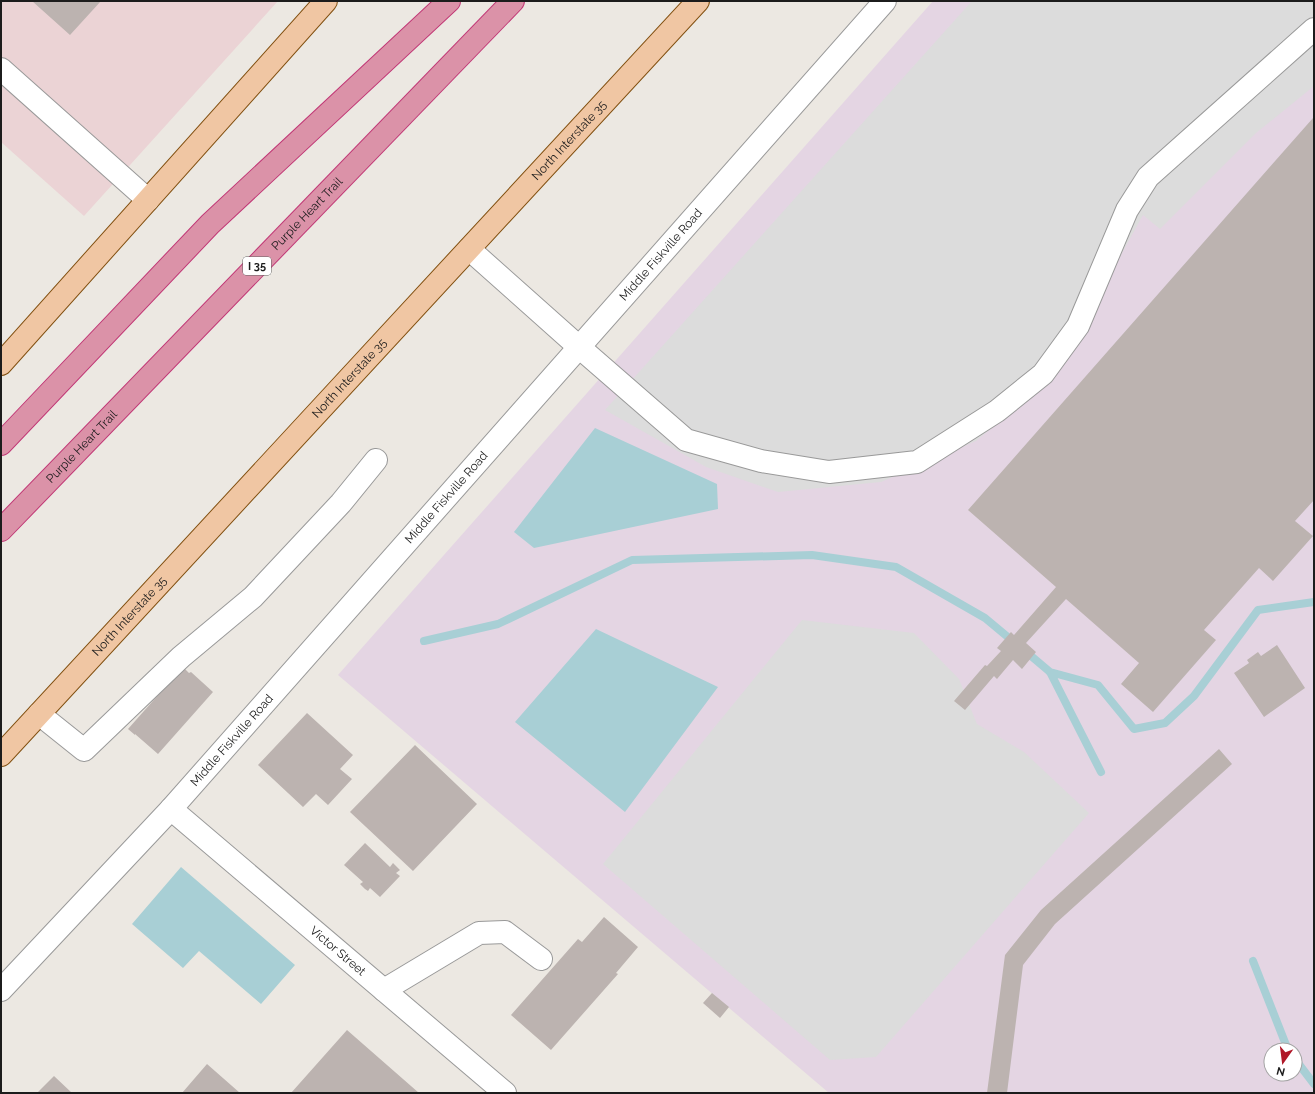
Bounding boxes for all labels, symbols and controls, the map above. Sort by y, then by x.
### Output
street label: North Interstate 35 [529,97,610,183]
street label: Purple Heart Trail [269,174,346,253]
street label: Middle Fiskville Road [617,206,705,303]
road number: I 35 [243,257,271,275]
street label: North Interstate 35 [309,335,390,421]
street label: Purple Heart Trail [43,407,121,486]
street label: Middle Fiskville Road [402,449,491,546]
street label: North Interstate 35 [89,573,170,659]
street label: Middle Fiskville Road [187,692,276,789]
street label: Victor Street [307,923,369,978]
north arrow [1263,1042,1303,1082]
text: N [1275,1064,1286,1079]

